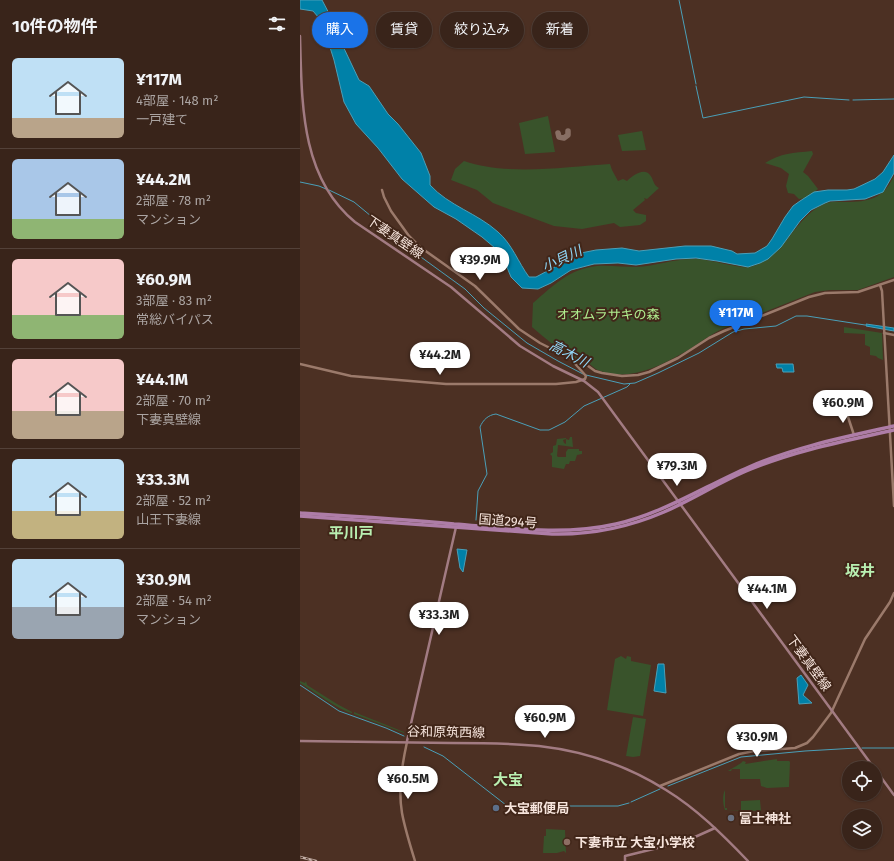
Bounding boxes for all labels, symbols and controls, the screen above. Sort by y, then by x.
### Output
chip: 購入 [312,12,368,48]
chip: 賃貸 [376,12,432,48]
chip: 絞り込み [440,12,524,48]
chip: 新着 [532,12,588,48]
icon: filters [266,13,288,35]
text: 10件の物件 [12,16,98,37]
text: ¥117M [136,69,182,90]
icon: home [44,74,92,122]
text: 4部屋 · 148 m² [136,93,218,108]
text: 一戸建て [136,112,188,127]
text: ¥44.2M [136,169,191,190]
icon: home [44,175,92,223]
text: 2部屋 · 78 m² [136,193,211,208]
text: マンション [136,212,201,227]
street label: 下妻真壁線 [364,213,426,261]
water label: 小貝川 [539,242,586,276]
pin: ¥39.9M [447,247,513,281]
text: ¥39.9M [459,252,501,267]
text: ¥60.9M [136,269,191,290]
icon: home [44,275,92,323]
text: 3部屋 · 83 m² [136,293,212,308]
pin: ¥117M [708,300,764,334]
text: ¥117M [718,305,754,320]
park label: オオムラサキの森 [557,307,659,322]
text: 常総バイパス [136,312,214,327]
water label: 高木川 [546,337,593,372]
pin: ¥44.2M [407,342,473,376]
text: ¥44.2M [419,347,461,362]
text: ¥44.1M [136,369,188,390]
icon: home [44,375,92,423]
pin: ¥60.9M [810,390,876,424]
text: 2部屋 · 70 m² [136,393,211,408]
text: ¥60.9M [822,395,864,410]
text: 下妻真壁線 [136,412,201,427]
pin: ¥79.3M [644,453,710,487]
text: ¥79.3M [657,458,697,473]
text: ¥33.3M [136,469,190,490]
icon: home [44,475,92,523]
text: 2部屋 · 52 m² [136,493,211,508]
street label: 国道294号 [478,511,538,531]
text: 山王下妻線 [136,512,201,527]
district label: 平川戸 [328,524,374,542]
district label: 坂井 [845,562,875,580]
text: ¥30.9M [136,569,191,590]
icon: home [44,575,92,623]
pin: ¥44.1M [734,576,800,610]
text: ¥44.1M [747,581,787,596]
text: 2部屋 · 54 m² [136,593,212,608]
pin: ¥33.3M [406,602,472,636]
text: ¥33.3M [418,607,460,622]
text: マンション [136,612,201,627]
street label: 下妻真壁線 [784,632,834,694]
pin: ¥60.9M [512,705,578,739]
text: ¥60.9M [524,710,566,725]
street label: 谷和原筑西線 [407,724,485,740]
pin: ¥30.9M [724,724,790,758]
text: ¥30.9M [736,729,778,744]
map controls [842,761,882,849]
button: locate [842,761,882,801]
pin: ¥60.5M [375,766,441,800]
text: ¥60.5M [387,771,429,786]
district label: 大宝 [493,771,523,789]
place label: 大宝郵便局 [504,801,569,816]
marker: 大宝郵便局 [491,803,501,813]
button: layers [842,809,882,849]
place label: 富士神社 [739,811,791,826]
marker: 富士神社 [726,813,736,823]
place label: 下妻市立 大宝小学校 [575,835,695,850]
marker: 下妻市立 大宝小学校 [562,837,572,847]

